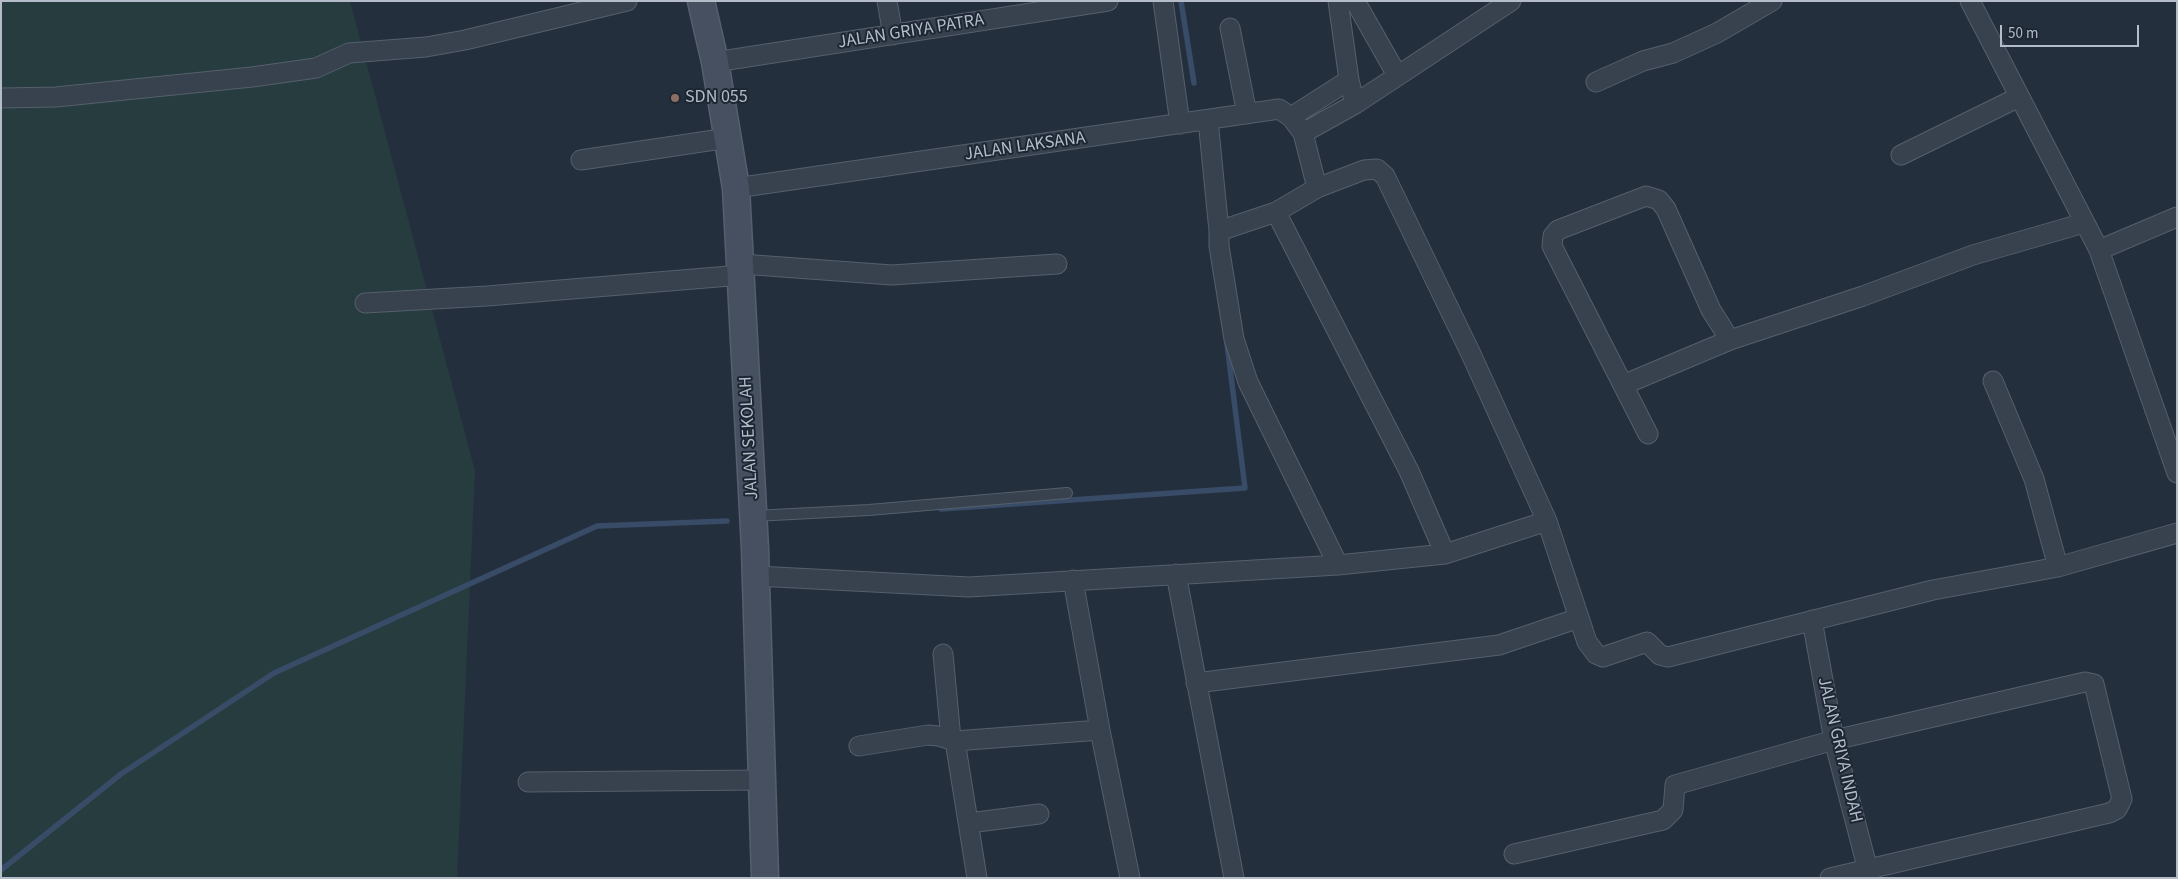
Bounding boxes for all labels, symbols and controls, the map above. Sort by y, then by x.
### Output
street label: JALAN GRIYA PATRA [836,10,986,54]
scale bar [2003,15,2142,47]
text: 50 m [2008,23,2038,44]
place label: SDN 055 [685,87,748,109]
marker: SDN 055 [669,92,681,104]
street label: JALAN LAKSANA [963,128,1087,166]
street label: JALAN SEKOLAH [736,376,764,500]
street label: JALAN GRIYA INDAH [1812,675,1866,825]

